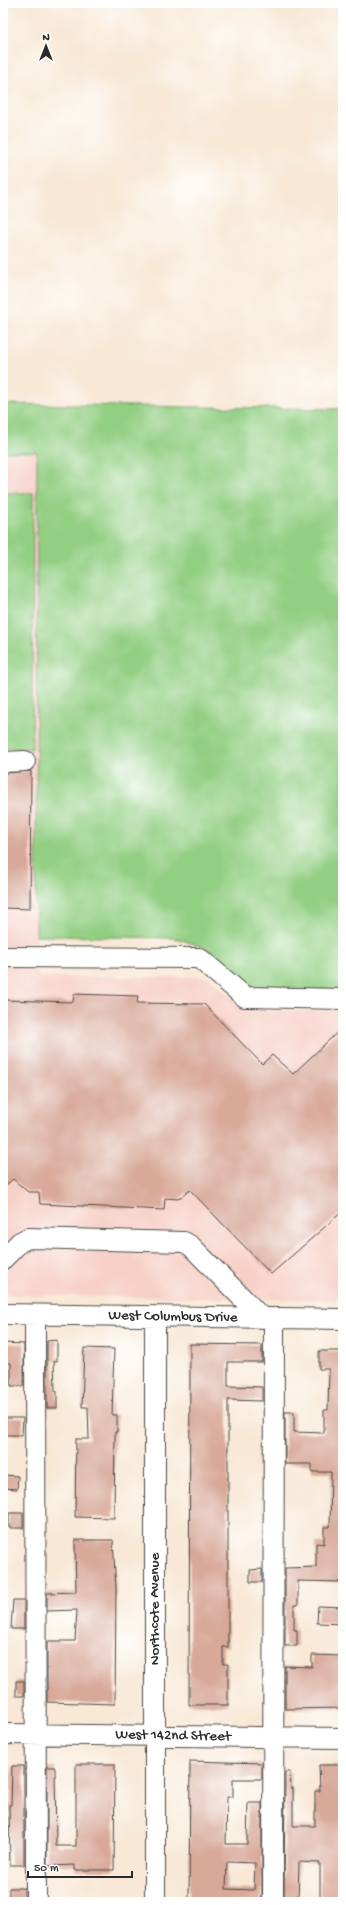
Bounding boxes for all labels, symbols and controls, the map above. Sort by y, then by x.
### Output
north arrow [26,26,66,66]
text: N [42,32,50,44]
street label: West Columbus Drive [108,1307,238,1327]
street label: Northcote Avenue [146,1553,164,1665]
street label: West 142nd Street [115,1726,233,1746]
scale bar [28,1853,132,1879]
text: 50 m [34,1862,59,1876]

